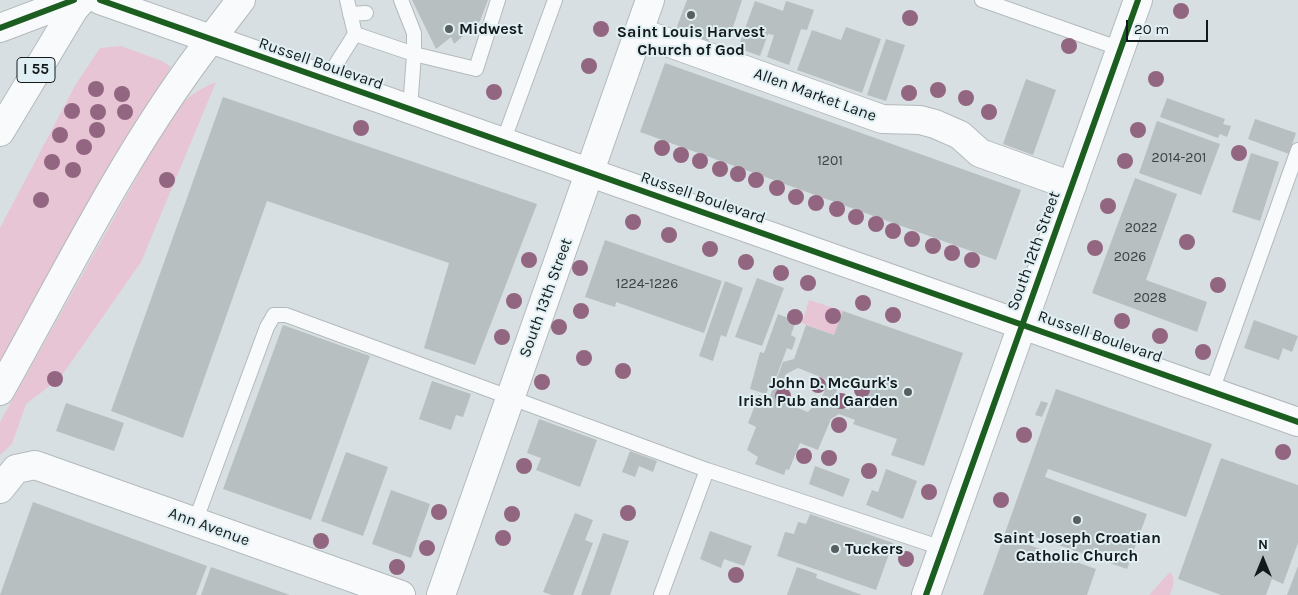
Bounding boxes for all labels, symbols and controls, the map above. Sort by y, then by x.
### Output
marker: Saint Louis Harvest Church of God [685,9,697,21]
scale bar [1128,10,1210,42]
place label: Midwest [459,19,523,39]
text: 20 m [1134,20,1169,38]
place label: Saint Louis Harvest Church of God [617,22,765,60]
marker: Midwest [443,23,455,35]
street label: Russell Boulevard [256,34,386,94]
road number: I 55 [17,58,55,82]
street label: Allen Market Lane [751,64,879,126]
house number: 2014-201 [1152,150,1206,166]
house number: 1201 [817,153,843,169]
street label: Russell Boulevard [638,168,768,228]
street label: South 12th Street [1004,189,1064,313]
house number: 2022 [1125,220,1157,236]
street label: South 13th Street [515,236,577,360]
house number: 2026 [1114,249,1146,265]
house number: 1224-1226 [616,276,678,292]
house number: 2028 [1133,290,1167,306]
street label: Russell Boulevard [1035,307,1165,367]
place label: John D. McGurk's Irish Pub and Garden [738,373,898,411]
marker: John D. McGurk's Irish Pub and Garden [902,386,914,398]
street label: Ann Avenue [166,503,252,551]
marker: Saint Joseph Croatian Catholic Church [1071,514,1083,526]
place label: Saint Joseph Croatian Catholic Church [993,528,1161,566]
north arrow [1238,535,1288,585]
text: N [1258,536,1268,553]
place label: Tuckers [845,539,903,559]
marker: Tuckers [829,543,841,555]

